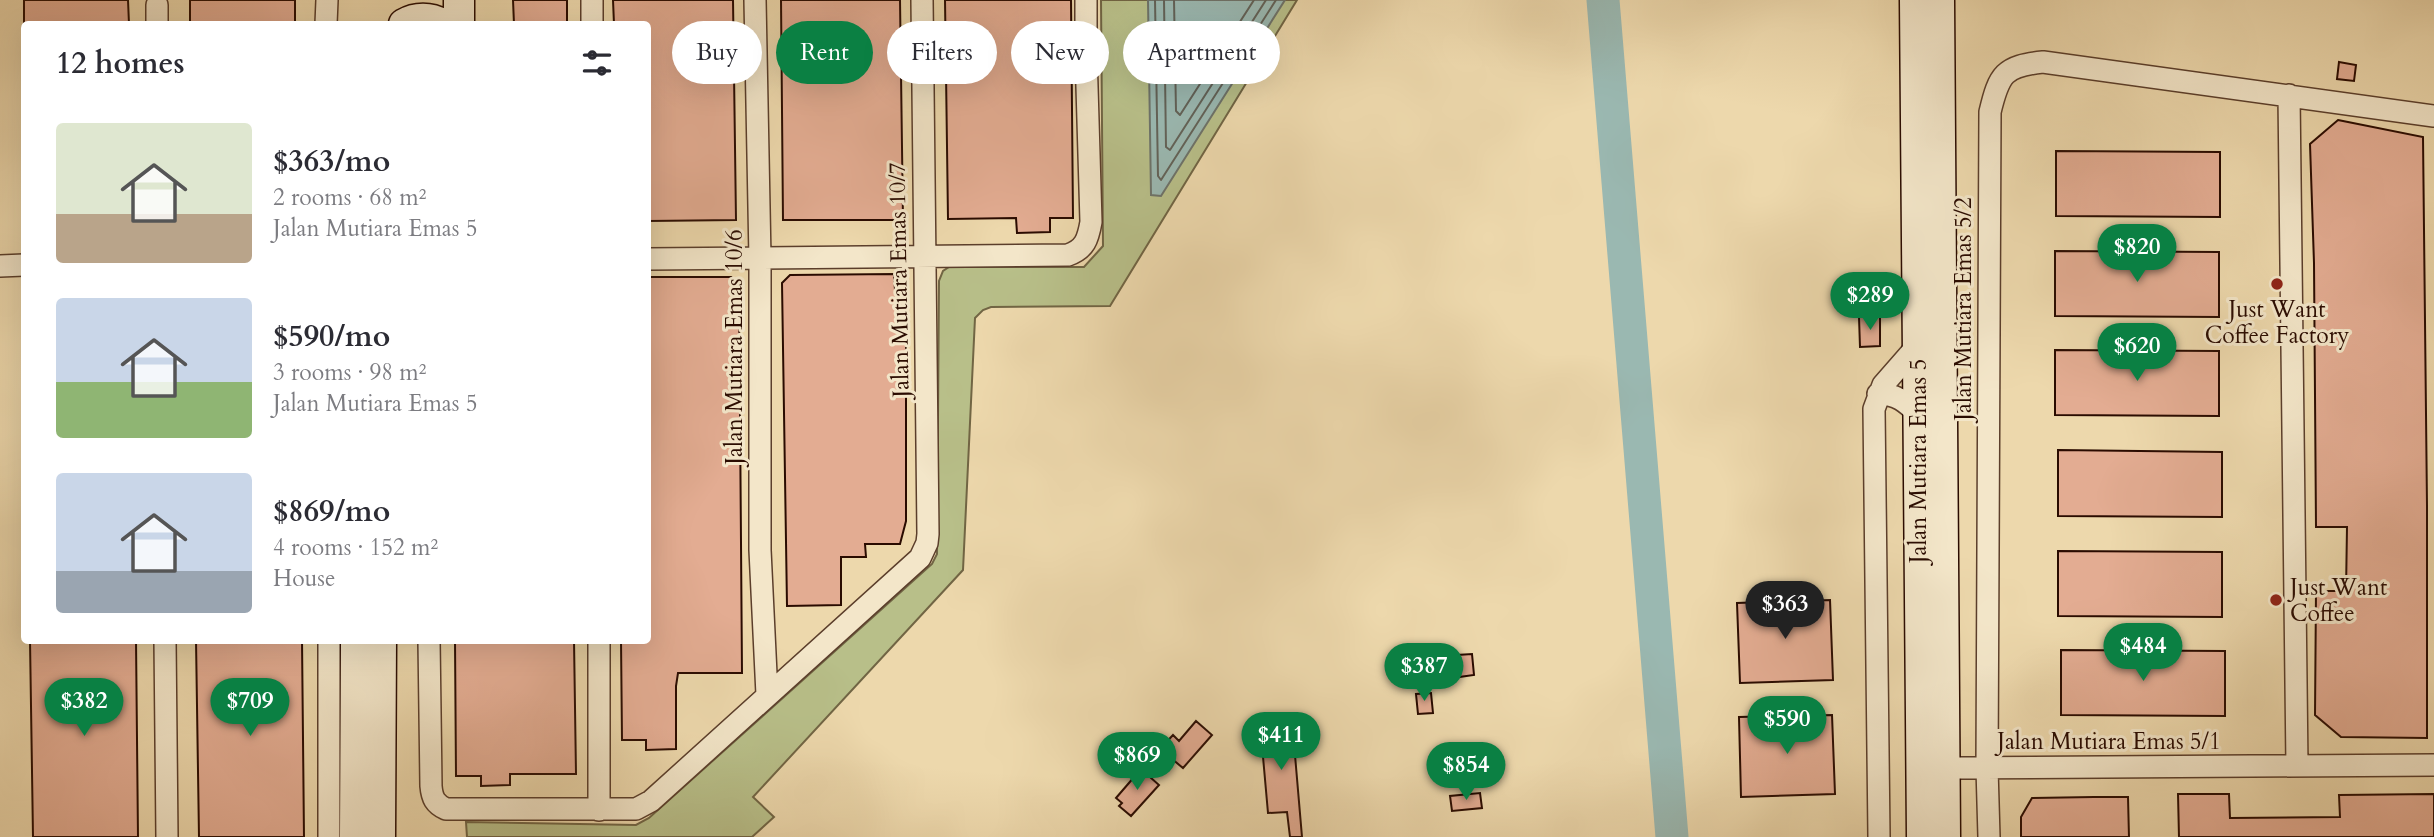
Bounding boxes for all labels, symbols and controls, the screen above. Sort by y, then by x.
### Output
chip: Buy [672,21,762,84]
chip: Rent [776,21,873,84]
chip: Filters [887,21,997,84]
chip: New [1011,21,1109,84]
chip: Apartment [1123,21,1280,84]
text: 12 homes [56,43,185,84]
icon: filters [578,44,616,82]
text: $363/mo [273,141,390,182]
icon: home [112,151,196,235]
street label: Jalan Mutiara Emas 10/7 [881,162,917,401]
text: 2 rooms · 68 m² [273,182,426,213]
street label: Jalan Mutiara Emas 5/2 [1948,197,1979,424]
text: Jalan Mutiara Emas 5 [273,213,477,244]
pin: $820 [2096,224,2178,284]
street label: Jalan Mutiara Emas 10/6 [719,229,750,468]
text: $820 [2113,231,2161,262]
pin: $289 [1829,272,1911,332]
marker: Just Want Coffee Factory [2269,276,2285,292]
text: $289 [1846,279,1894,310]
place label: Just Want Coffee Factory [2205,294,2349,351]
text: $590/mo [273,316,390,357]
pin: $620 [2096,324,2178,383]
icon: home [112,326,196,410]
text: $620 [2113,330,2161,361]
text: 3 rooms · 98 m² [273,357,426,388]
street label: Jalan Mutiara Emas 5 [1903,359,1934,566]
text: Jalan Mutiara Emas 5 [273,388,477,419]
text: $869/mo [273,491,390,532]
icon: home [112,501,196,585]
text: 4 rooms · 152 m² [273,532,438,563]
text: House [273,563,335,594]
place label: Just Want Coffee [2287,572,2387,629]
pin: $363 [1744,582,1826,641]
text: $363 [1761,588,1809,619]
marker: Just Want Coffee [2268,592,2284,608]
pin: $484 [2102,624,2184,683]
text: $484 [2119,630,2167,661]
pin: $387 [1383,644,1465,703]
text: $387 [1400,650,1448,681]
pin: $382 [43,678,125,738]
pin: $709 [209,678,291,738]
text: $382 [60,685,108,716]
text: $709 [226,685,274,716]
pin: $590 [1746,696,1828,756]
text: $590 [1763,703,1811,734]
pin: $411 [1240,712,1322,772]
text: $411 [1257,719,1305,750]
street label: Jalan Mutiara Emas 5/1 [1994,726,2221,757]
pin: $869 [1096,732,1178,792]
text: $869 [1113,739,1161,770]
pin: $854 [1425,742,1507,802]
text: $854 [1442,749,1490,780]

